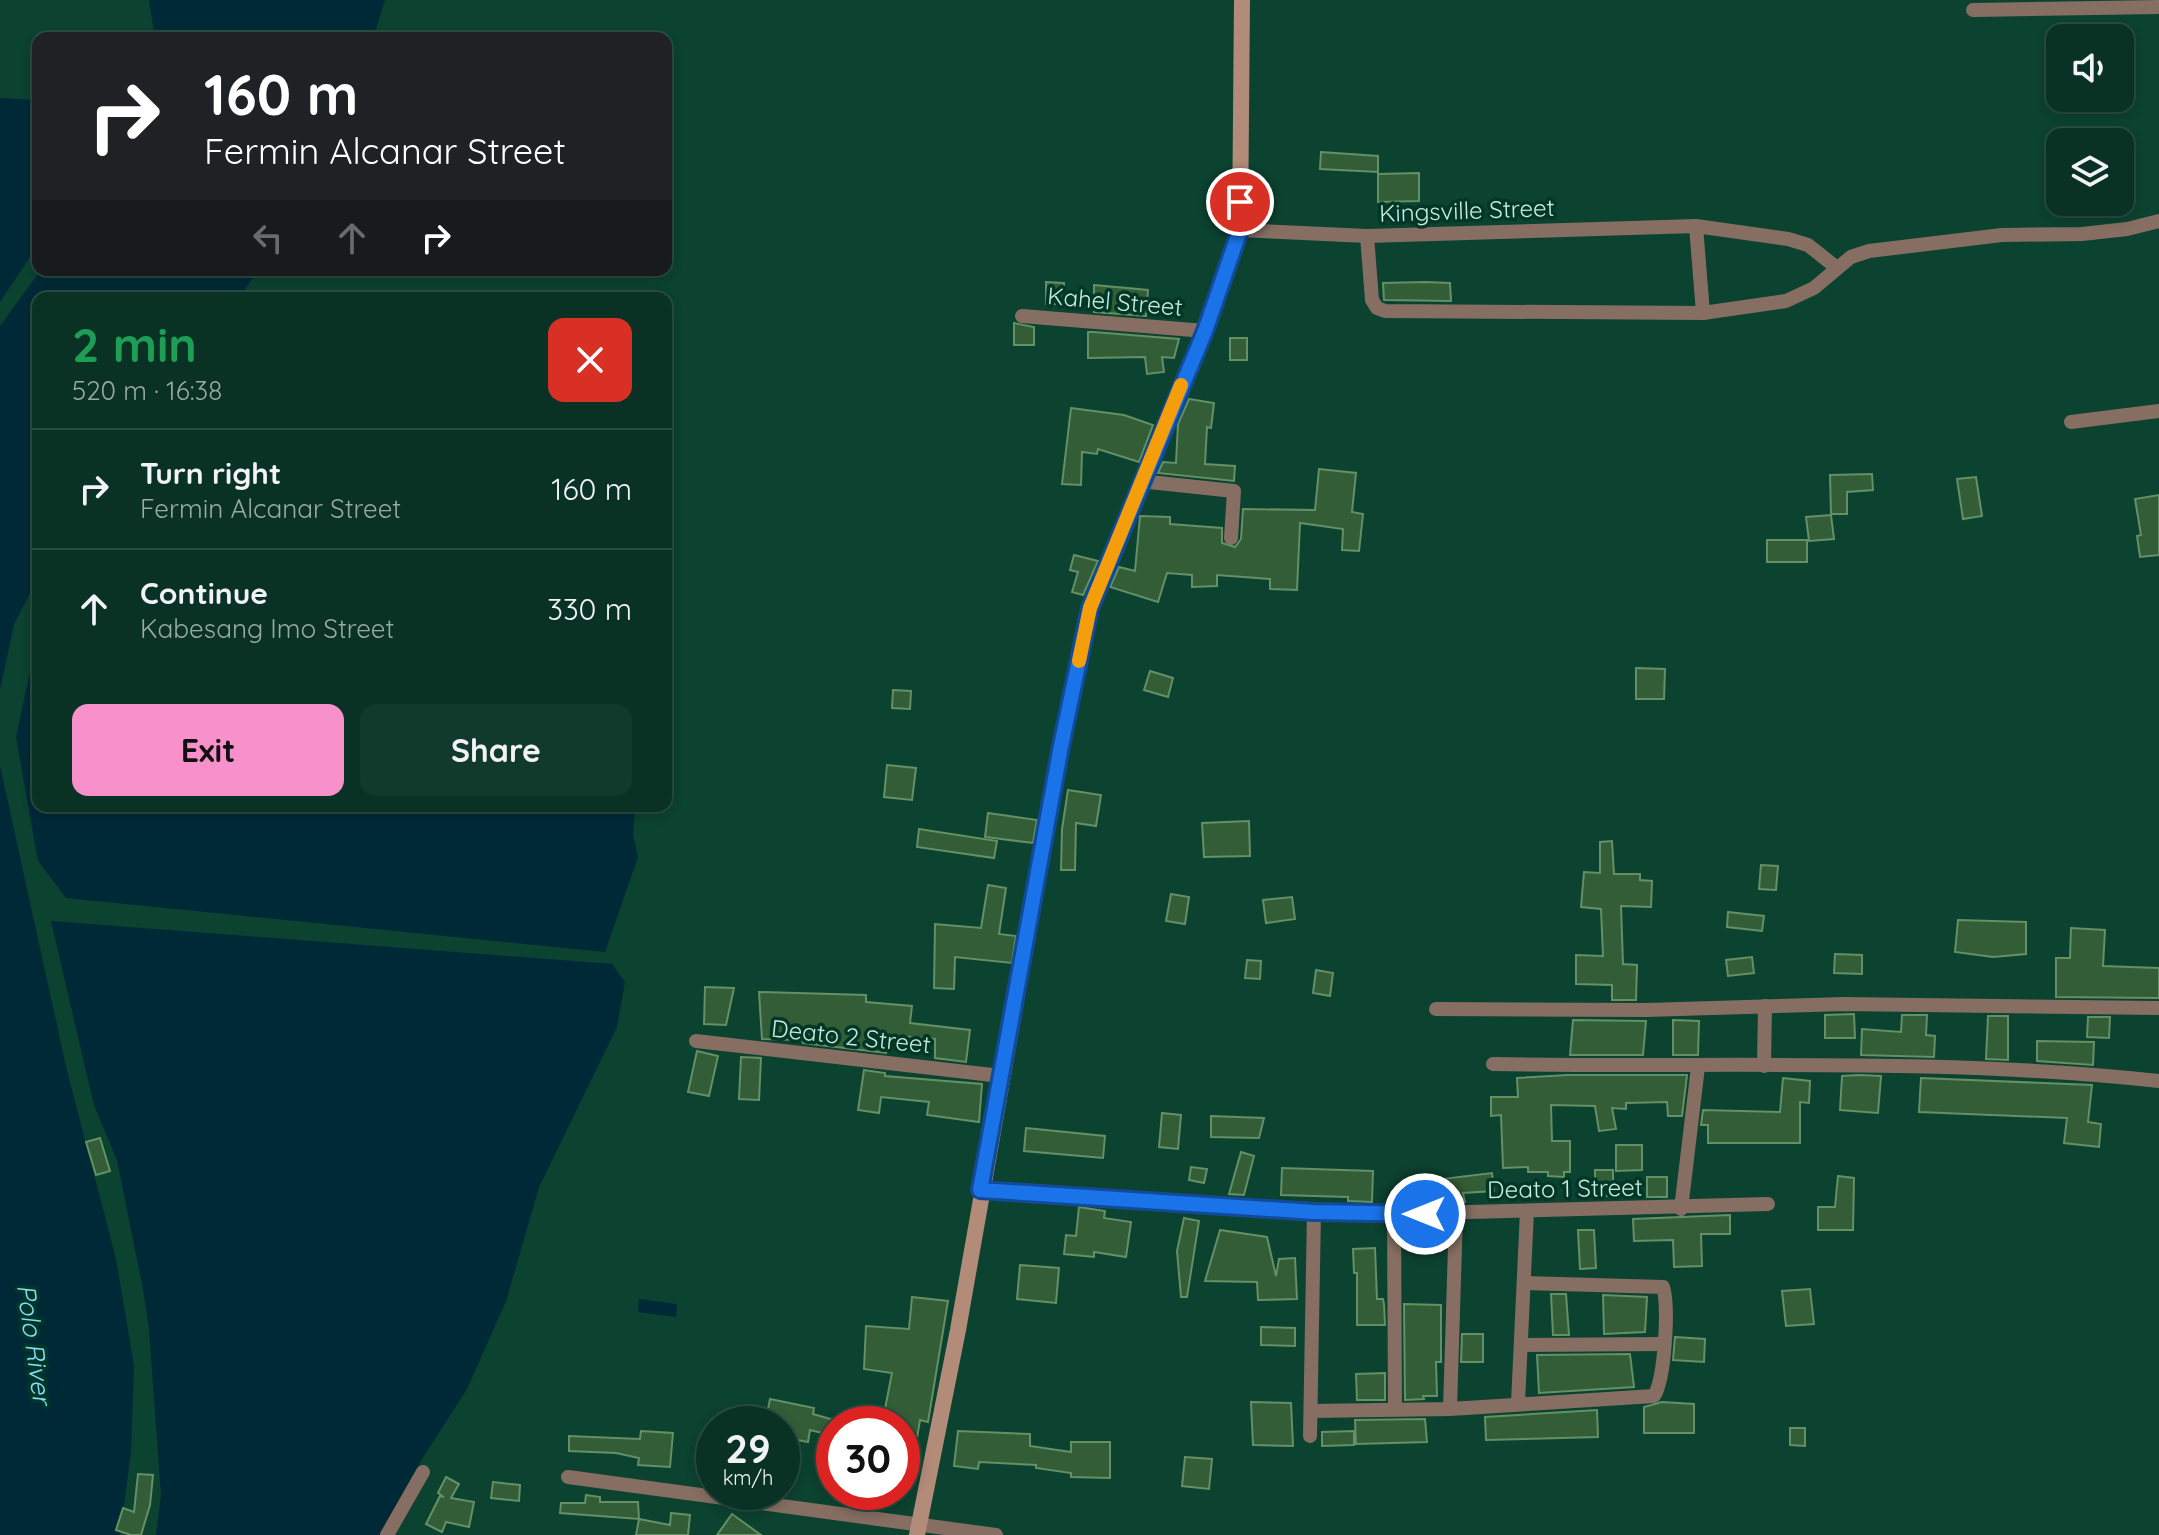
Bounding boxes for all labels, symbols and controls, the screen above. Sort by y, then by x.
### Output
map controls [2046,24,2134,216]
button: sound [2046,24,2134,112]
text: 160 m [204,59,358,129]
icon: right [72,64,176,168]
text: Fermin Alcanar Street [204,128,566,173]
button: layers [2046,128,2134,216]
pin [1206,168,1274,236]
icon: arrive [1218,180,1262,224]
street label: Kingsville Street [1379,192,1555,228]
icon: left [246,216,290,260]
icon: ahead [330,216,374,260]
icon: right [414,216,458,260]
street label: Kahel Street [1046,280,1184,322]
text: 2 min [72,314,197,374]
button: close [548,318,632,402]
text: 520 m · 16:38 [72,374,222,407]
text: Turn right [140,454,281,492]
icon: right [72,467,116,511]
text: 160 m [551,470,632,508]
text: Fermin Alcanar Street [140,492,401,525]
text: Continue [140,574,268,612]
icon: ahead [72,587,116,631]
text: 330 m [547,590,632,628]
text: Kabesang Imo Street [140,612,394,645]
button: Exit [72,704,344,796]
button: Share [360,704,632,796]
street label: Deato 2 Street [770,1013,932,1059]
position arrow [1383,1172,1467,1256]
street label: Deato 1 Street [1487,1172,1643,1204]
water label: Polo River [10,1282,60,1409]
speed limit sign: 30 [816,1406,920,1510]
text: 29 [725,1423,771,1473]
text: km/h [723,1465,773,1490]

